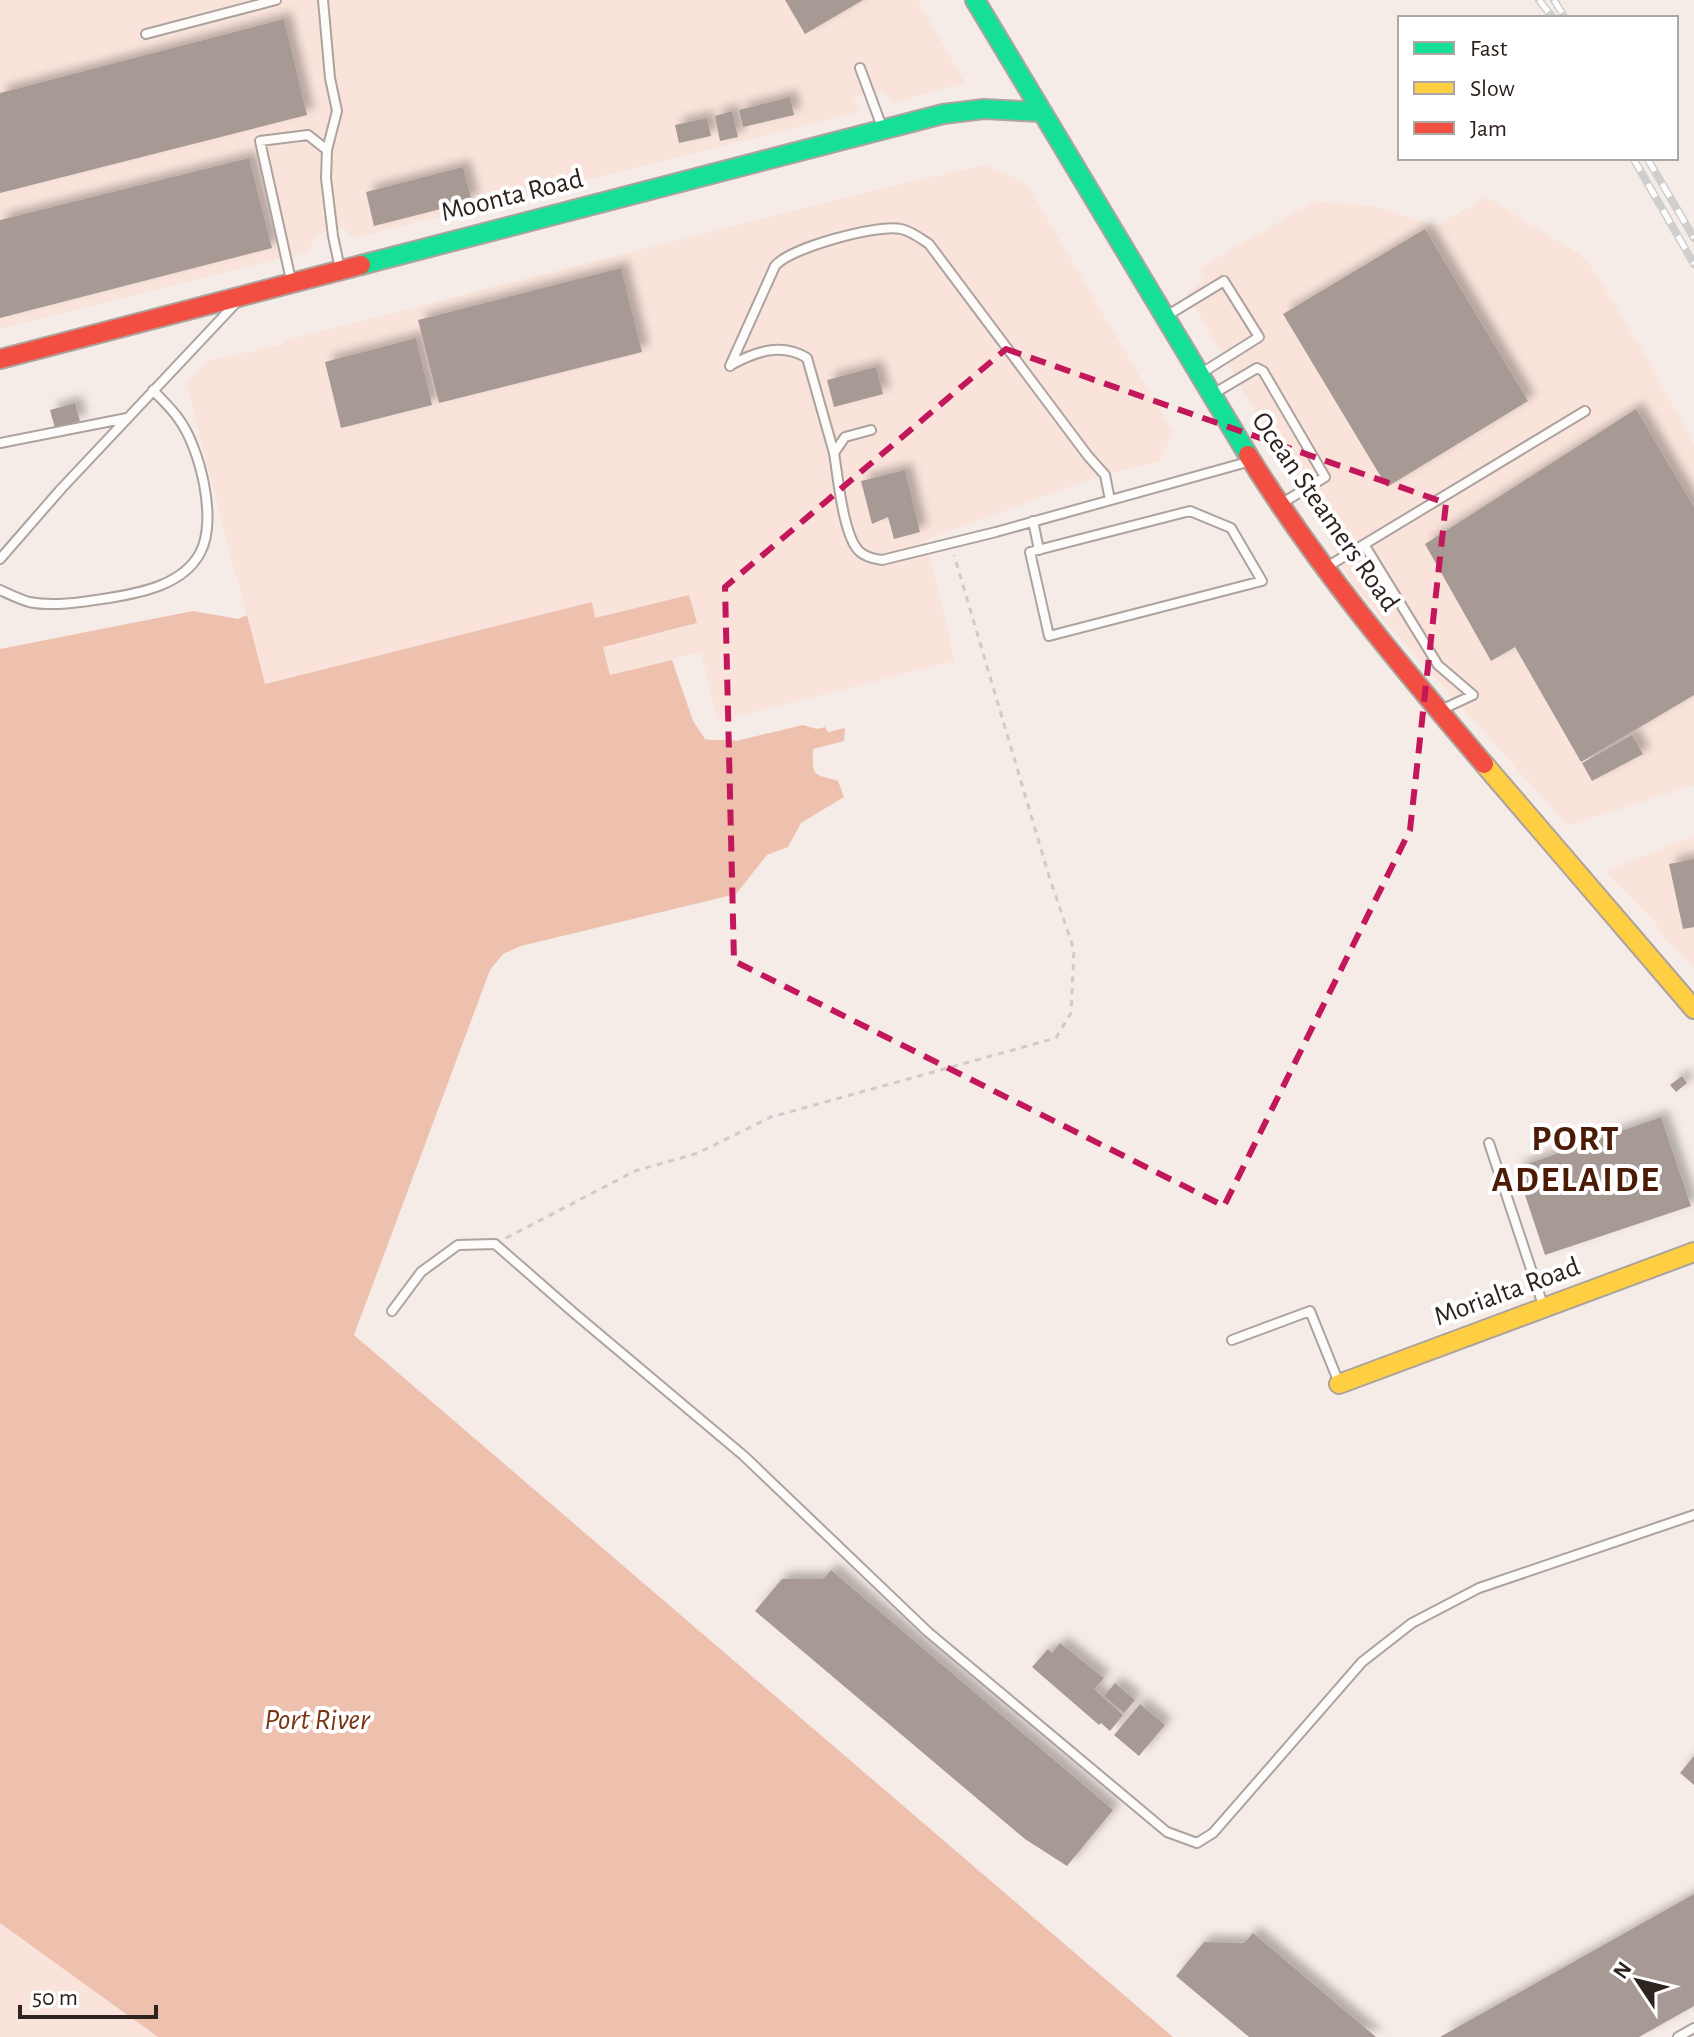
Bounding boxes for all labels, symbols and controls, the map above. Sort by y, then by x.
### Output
legend [1398,16,1678,160]
text: Fast [1470,37,1508,61]
text: Slow [1470,77,1515,101]
text: Jam [1470,117,1507,141]
street label: Moonta Road [438,165,586,227]
street label: Ocean Steamers Road [1246,407,1404,617]
district label: PORT ADELAIDE [1491,1121,1661,1198]
street label: Morialta Road [1430,1253,1584,1331]
water label: Port River [264,1705,371,1735]
north arrow [1598,1941,1678,2021]
text: N [1609,1958,1636,1983]
scale bar [20,1969,156,2019]
text: 50 m [32,1986,78,2010]

